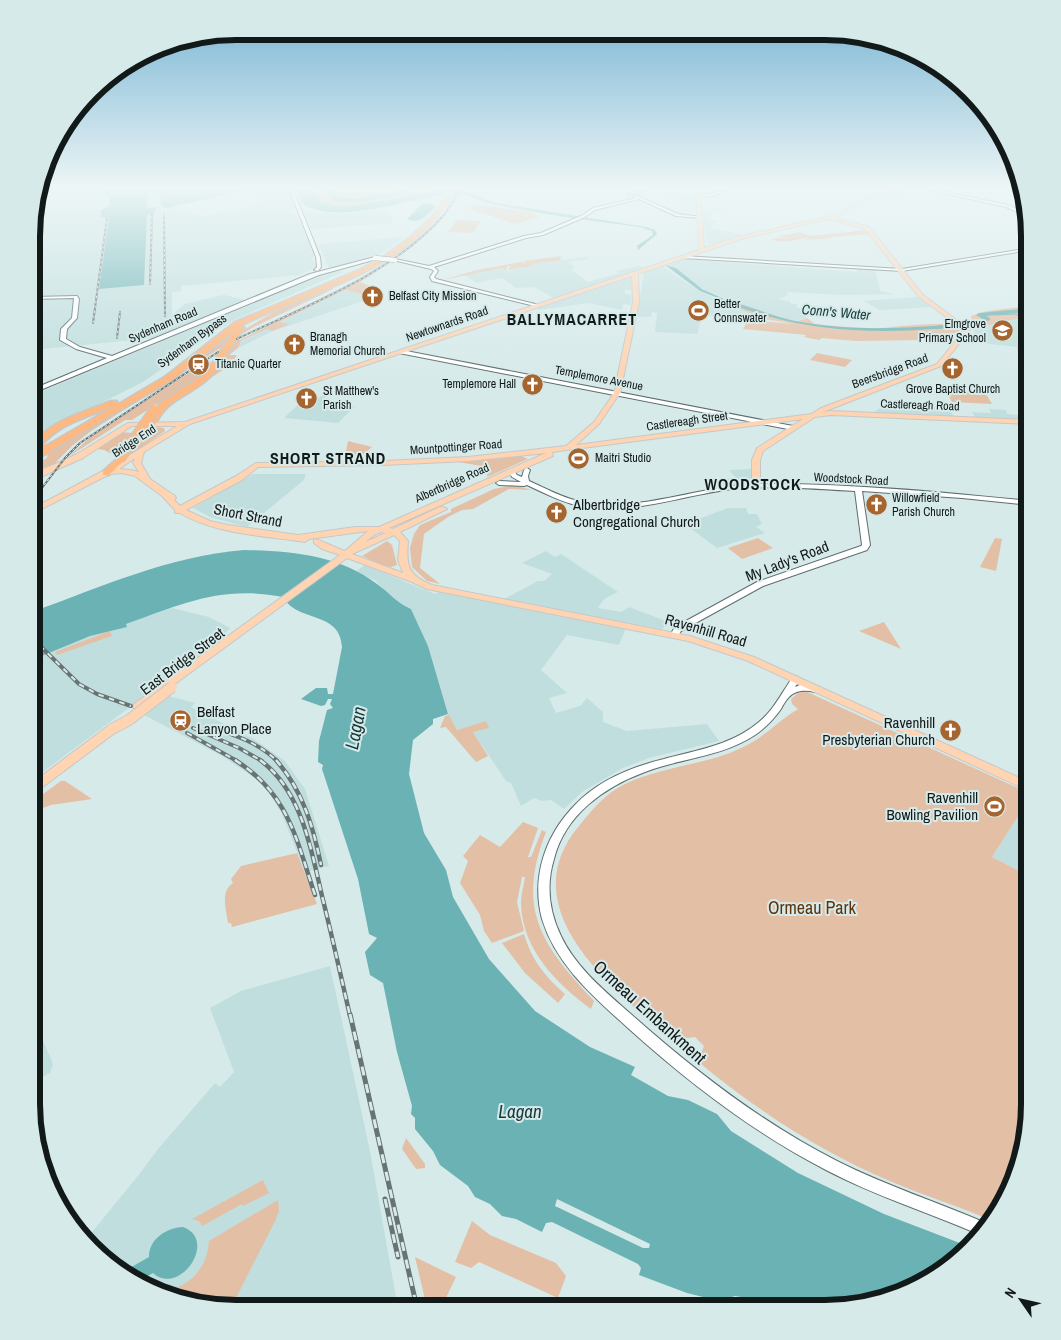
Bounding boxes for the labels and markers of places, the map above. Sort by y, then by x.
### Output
church icon: Belfast City Mission [361,284,385,308]
place label: Belfast City Mission [389,288,477,304]
place label: Better Connswater [714,296,767,326]
sports icon: Better Connswater [686,299,710,323]
place label: Elmgrove Primary School [919,316,986,346]
school or university icon: Elmgrove Primary School [990,319,1014,343]
place label: Branagh Memorial Church [310,329,385,359]
church icon: Branagh Memorial Church [282,332,306,356]
station icon: Titanic Quarter [187,352,211,376]
place label: Titanic Quarter [215,356,282,372]
church icon: Grove Baptist Church [941,356,965,380]
church icon: Templemore Hall [520,372,544,396]
place label: Templemore Hall [442,376,516,392]
place label: Grove Baptist Church [906,381,1000,397]
place label: St Matthew's Parish [323,383,379,413]
church icon: St Matthew's Parish [295,386,319,410]
sports icon: Maitri Studio [567,446,591,470]
place label: Maitri Studio [595,450,651,466]
place label: Willowfield Parish Church [892,490,955,520]
church icon: Willowfield Parish Church [864,493,888,517]
place label: Albertbridge Congregational Church [572,494,700,532]
church icon: Albertbridge Congregational Church [545,501,569,525]
place label: Belfast Lanyon Place [197,701,272,739]
station icon: Belfast Lanyon Place [169,708,193,732]
place label: Ravenhill Presbyterian Church [822,712,935,750]
church icon: Ravenhill Presbyterian Church [939,719,963,743]
place label: Ravenhill Bowling Pavilion [886,787,978,825]
sports icon: Ravenhill Bowling Pavilion [982,794,1006,818]

